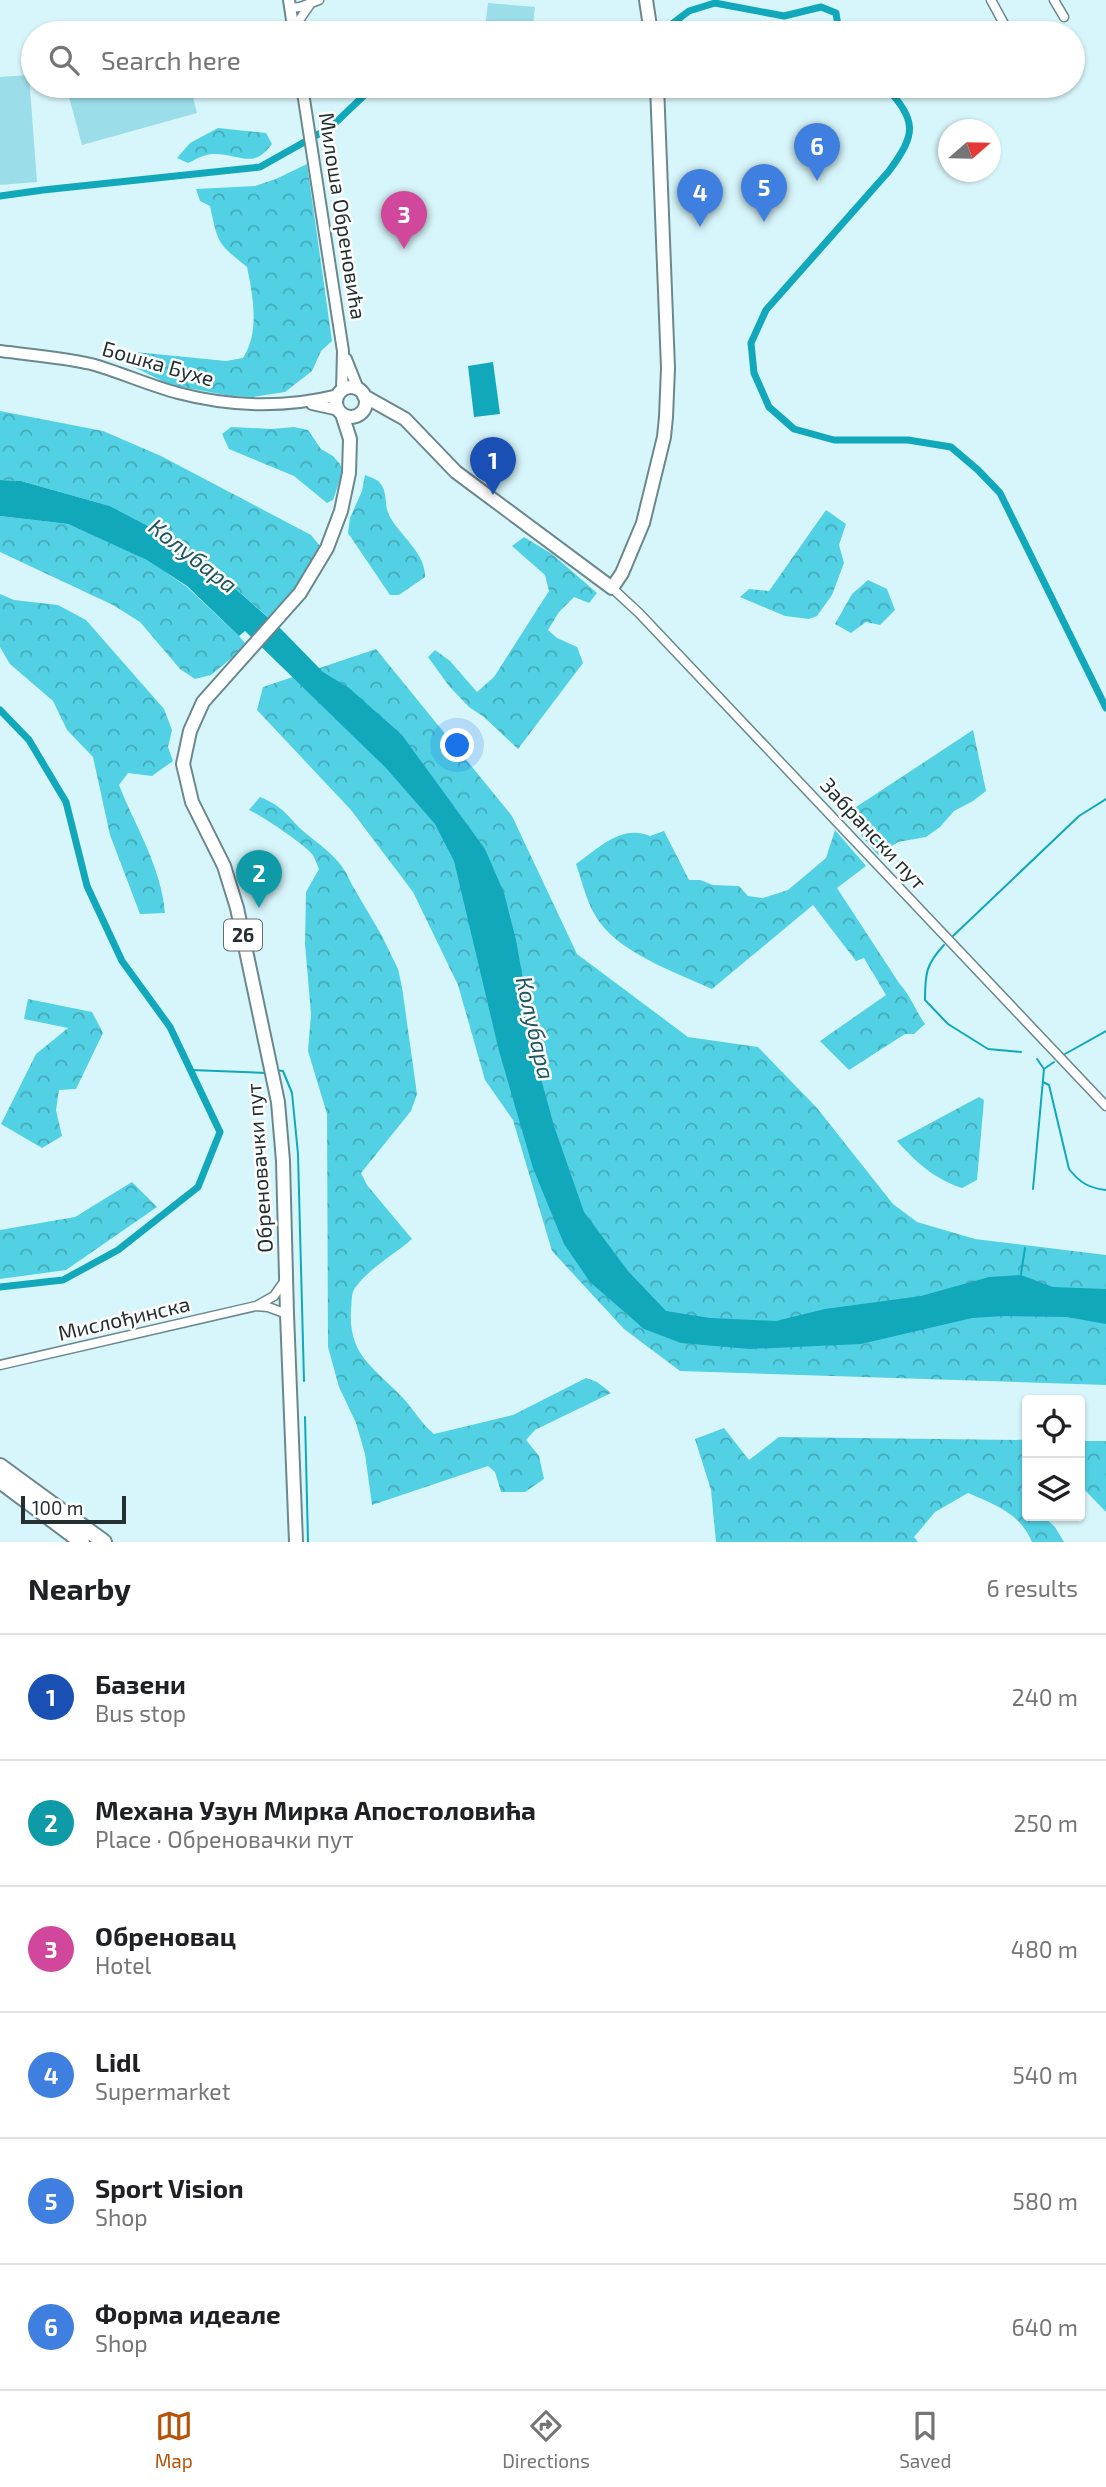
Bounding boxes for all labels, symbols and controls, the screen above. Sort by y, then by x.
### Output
search box [21,21,1085,98]
icon: search [45,41,83,79]
text: Search here [101,44,241,75]
street label: Милоша Обреновића [315,110,372,321]
north arrow [938,119,1001,182]
pin: 6 [794,123,840,181]
pin: 5 [741,164,787,222]
pin: 4 [677,169,723,227]
pin: 3 [381,191,427,249]
street label: Бошка Бухе [99,335,217,391]
pin: 1 [470,437,516,495]
water label: Колубара [144,512,243,598]
your location [440,728,474,762]
street label: Забрански пут [815,772,932,895]
pin: 2 [236,850,282,908]
road number: 26 [224,920,262,951]
water label: Колубара [511,974,561,1082]
street label: Обреновачки пут [240,1082,278,1254]
street label: Мислођинска [55,1290,192,1346]
map controls [1022,1395,1085,1521]
button: locate [1022,1395,1085,1458]
button: layers [1022,1458,1085,1521]
scale bar [21,1493,126,1525]
text: 100 m [32,1496,83,1519]
text: Nearby [28,1570,131,1606]
text: 6 results [987,1574,1078,1602]
text: Базени [95,1668,186,1699]
text: 1 [46,1683,56,1711]
text: 240 m [1012,1683,1078,1711]
text: Bus stop [95,1699,186,1727]
text: Механа Узун Мирка Апостоловића [95,1794,536,1825]
text: 2 [44,1809,58,1837]
text: 250 m [1014,1809,1078,1837]
text: Place · Обреновачки пут [95,1825,353,1853]
text: Обреновац [95,1920,236,1951]
text: 3 [44,1935,58,1963]
text: 480 m [1011,1935,1078,1963]
text: Hotel [95,1951,151,1979]
text: Lidl [95,2046,140,2077]
text: 4 [44,2061,58,2089]
text: 540 m [1012,2061,1078,2089]
text: Supermarket [95,2077,230,2105]
text: Sport Vision [95,2172,244,2203]
text: 5 [45,2187,57,2215]
text: 580 m [1013,2187,1078,2215]
text: Shop [95,2203,148,2231]
text: Форма идеале [95,2298,281,2329]
text: 6 [44,2313,58,2341]
text: 640 m [1012,2313,1078,2341]
text: Shop [95,2329,148,2357]
tab: Map [155,2407,193,2472]
tab: Directions [502,2407,590,2472]
tab: Saved [899,2407,951,2472]

